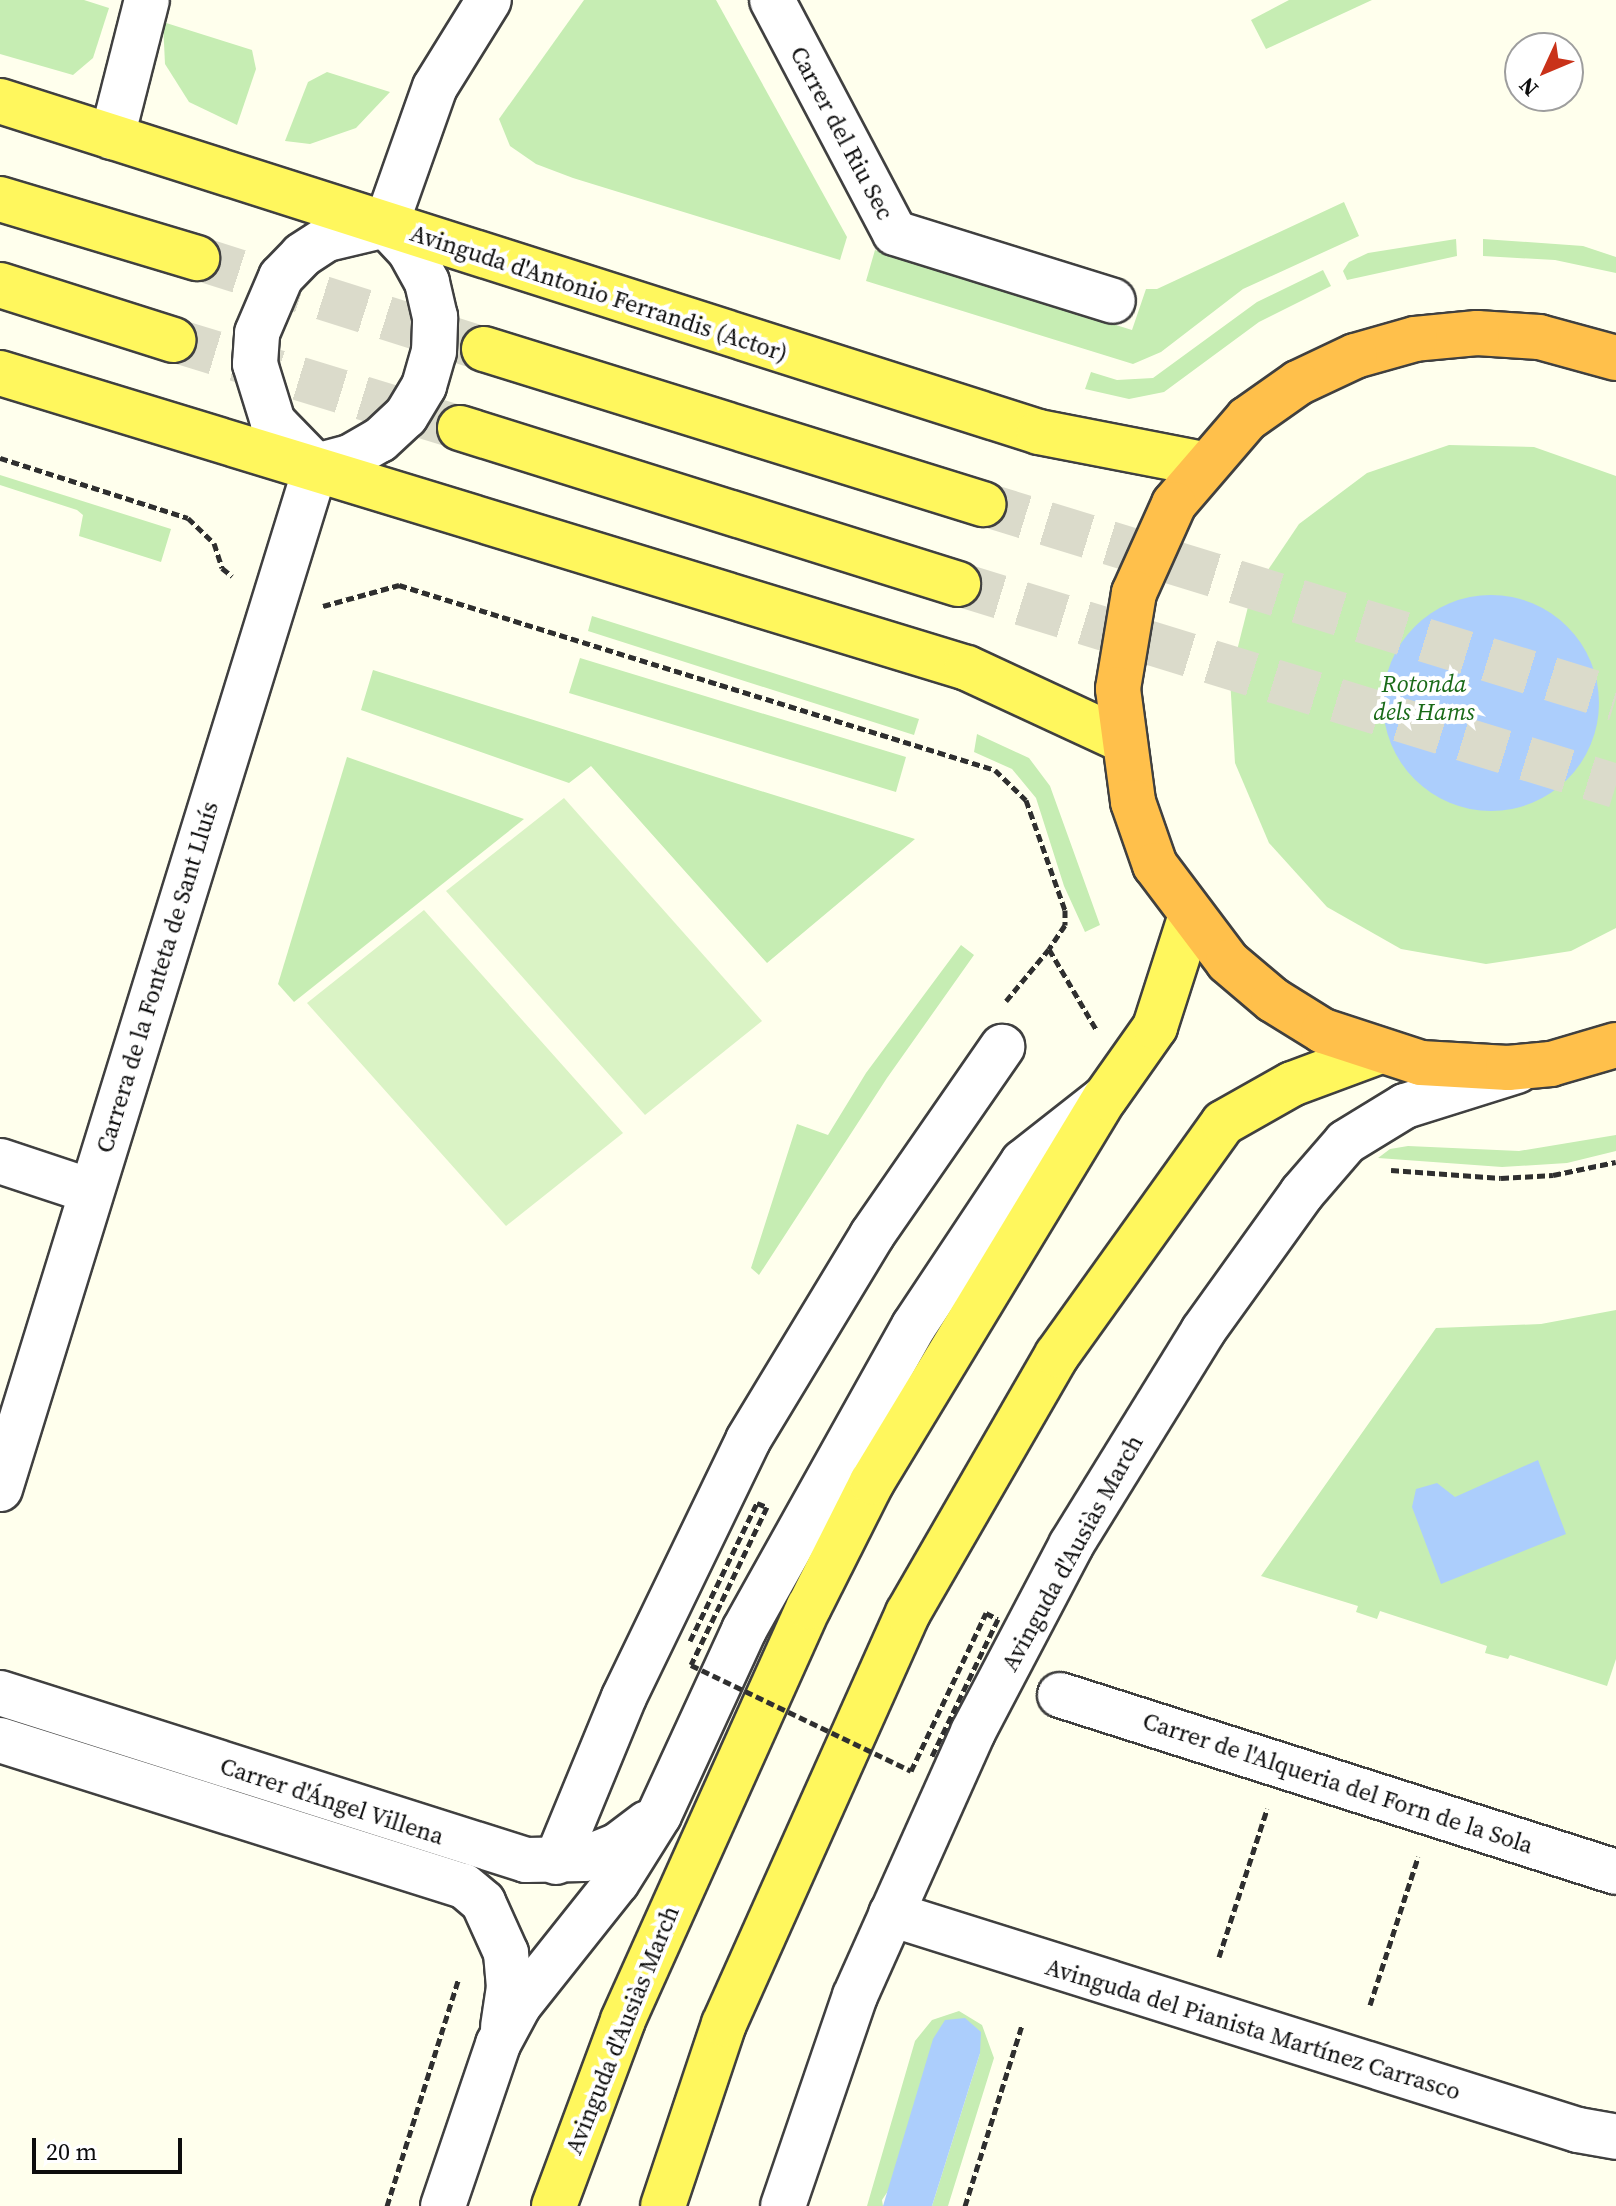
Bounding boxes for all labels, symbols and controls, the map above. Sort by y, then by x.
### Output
north arrow [1504,32,1584,112]
street label: Carrer del Riu Sec [784,41,900,225]
text: N [1512,71,1545,103]
street label: Avinguda d'Antonio Ferrandis (Actor) [407,218,791,368]
park label: Rotonda dels Hams [1373,670,1475,726]
street label: Carrera de la Fonteta de Sant Lluís [90,798,224,1156]
street label: Avinguda d'Ausiàs March [995,1430,1149,1676]
street label: Carrer de l'Alqueria del Forn de la Sola [1139,1706,1537,1860]
street label: Carrer d'Ángel Villena [216,1751,448,1851]
street label: Avinguda d'Ausiàs March [559,1902,685,2158]
street label: Avinguda del Pianista Martínez Carrasco [1042,1952,1464,2106]
scale bar [36,2122,186,2172]
text: 20 m [46,2135,97,2168]

